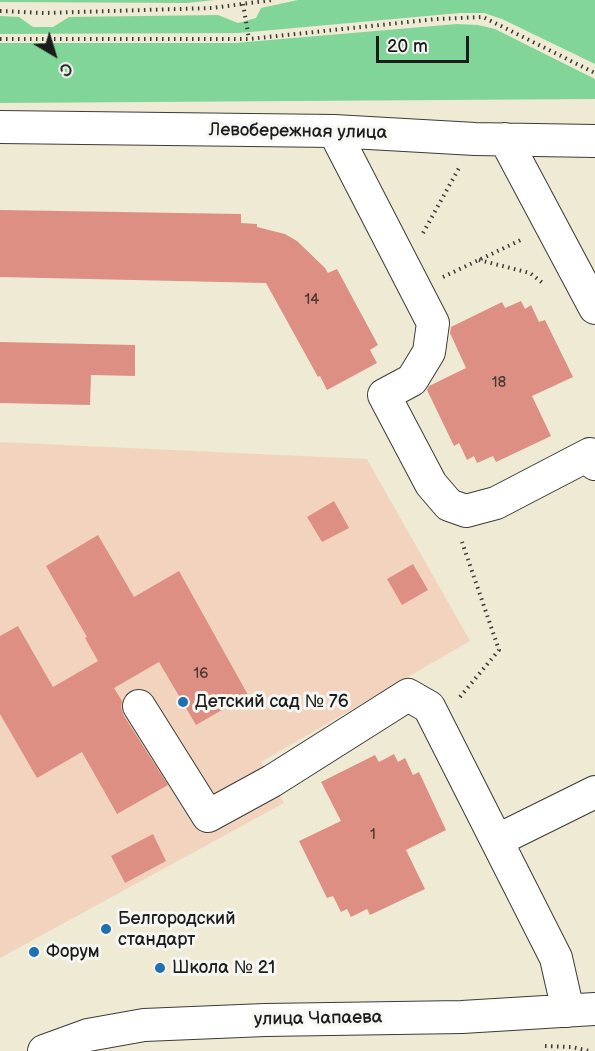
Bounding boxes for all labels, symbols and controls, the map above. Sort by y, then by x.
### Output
north arrow [24,24,84,84]
scale bar [379,24,472,62]
text: 20 m [387,36,428,57]
text: С [55,58,76,79]
street label: Левобережная улица [209,120,387,144]
house number: 14 [305,291,319,309]
house number: 18 [492,374,506,392]
house number: 16 [194,665,208,683]
place label: Детский сад № 76 [195,691,349,713]
marker: Детский сад № 76 [176,695,190,709]
house number: 1 [370,826,376,844]
place label: Белгородский стандарт [118,908,235,950]
marker: Белгородский стандарт [99,922,113,936]
place label: Форум [46,941,100,963]
marker: Форум [27,945,41,959]
place label: Школа № 21 [172,957,275,979]
marker: Школа № 21 [153,961,167,975]
street label: улица Чапаева [254,1007,382,1031]

